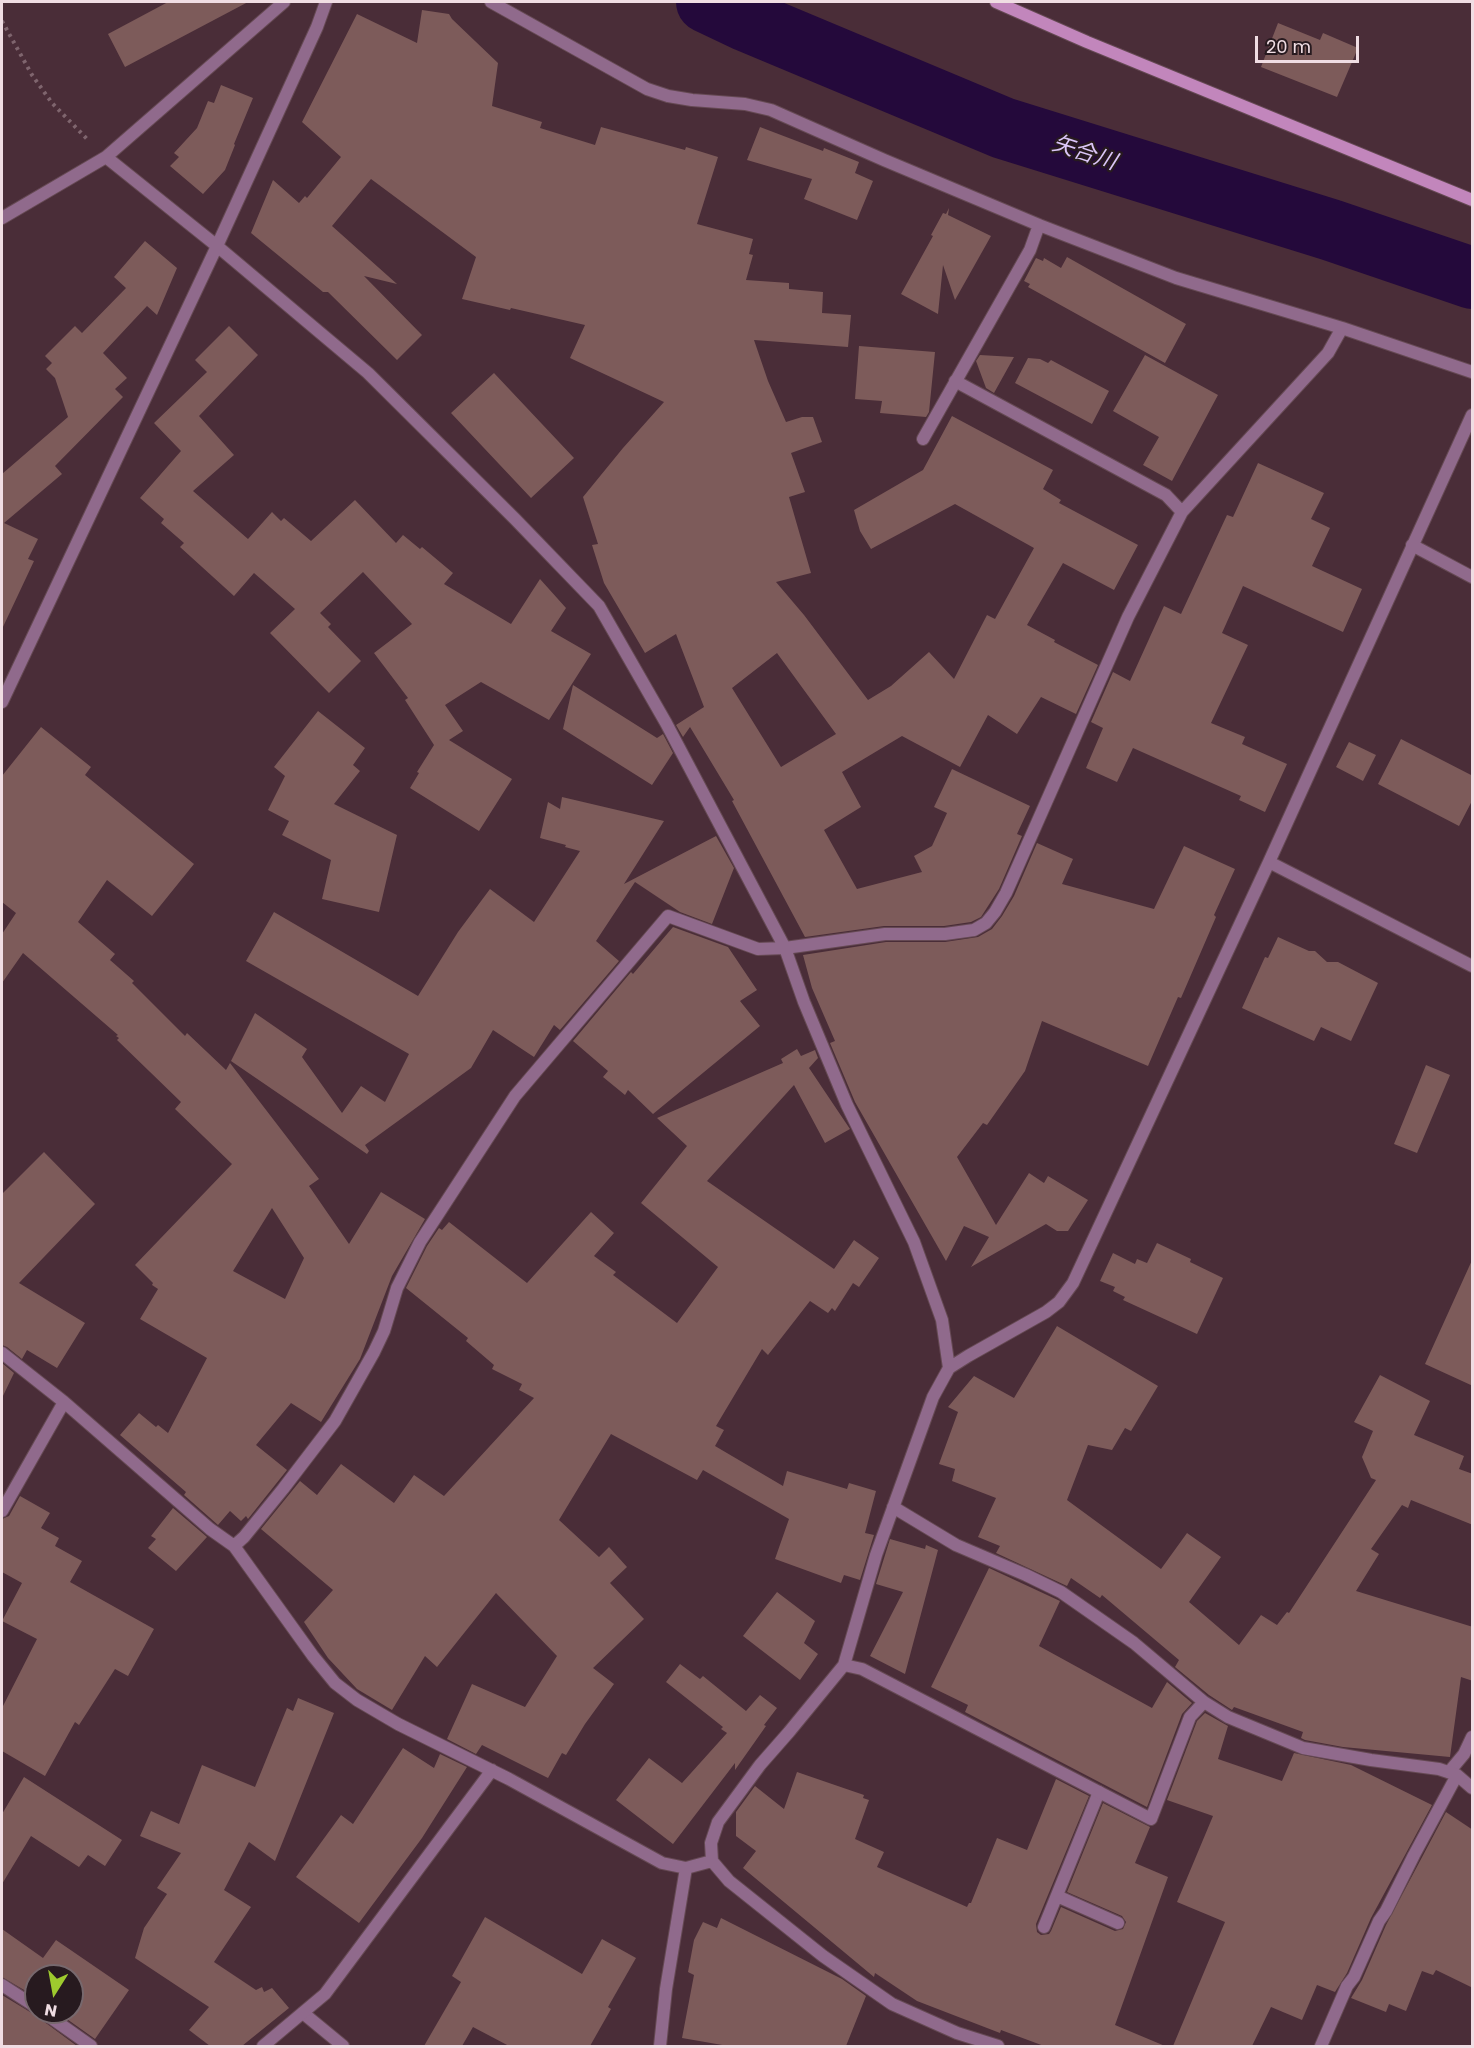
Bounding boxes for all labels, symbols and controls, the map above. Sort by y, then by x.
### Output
scale bar [1258,24,1362,62]
text: 20 m [1266,34,1311,59]
water label: 矢合川 [1049,131,1119,177]
north arrow [24,1964,84,2024]
text: N [43,1998,59,2023]

